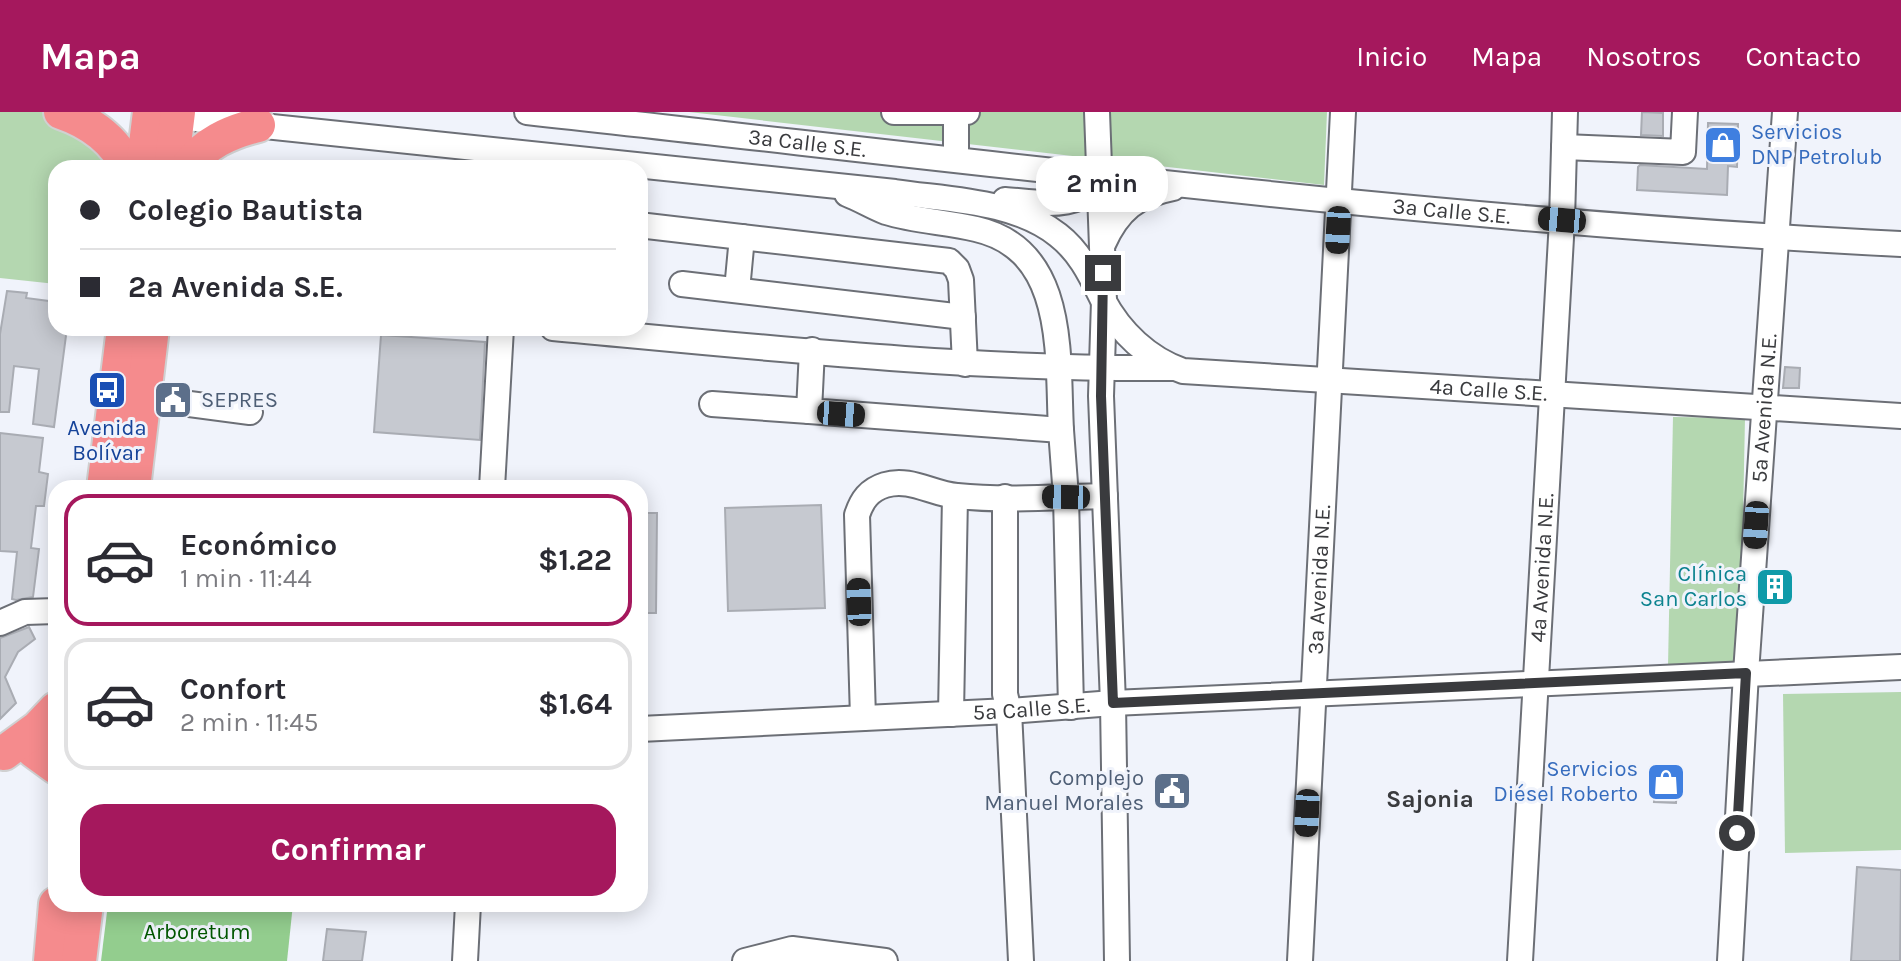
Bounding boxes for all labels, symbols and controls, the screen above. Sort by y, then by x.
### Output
text: Mapa [40,34,141,79]
text: Inicio [1356,40,1427,73]
text: Mapa [1471,40,1542,73]
text: Nosotros [1586,40,1701,73]
text: Contacto [1745,40,1861,73]
place label: Servicios DNP Petrolub [1751,119,1882,170]
street label: 3a Calle S.E. [747,124,868,163]
shop icon: Servicios DNP Petrolub [1702,124,1744,166]
callout: 2 min [1037,157,1169,213]
text: 2 min [1066,168,1138,199]
text: Colegio Bautista [128,192,364,228]
street label: 3a Calle S.E. [1391,193,1512,230]
car [1325,205,1351,255]
car [1537,206,1587,234]
route end [1085,255,1121,291]
text: 2a Avenida S.E. [128,269,343,305]
street label: 5a Avenida N.E. [1746,332,1783,484]
bus stop icon: Avenida Bolívar [86,369,128,411]
street label: 4a Calle S.E. [1429,373,1548,407]
public building icon: SEPRES [152,379,194,421]
place label: SEPRES [201,387,278,413]
car [816,400,866,428]
place label: Avenida Bolívar [67,415,147,466]
car [1042,485,1090,509]
street label: 4a Avenida N.E. [1525,492,1560,643]
car [1742,500,1770,550]
street label: 3a Avenida N.E. [1303,504,1336,655]
icon: car [84,524,156,596]
text: Económico [180,527,337,563]
text: $1.22 [538,542,612,578]
place label: Clínica San Carlos [1640,561,1747,612]
text: 1 min · 11:44 [180,563,312,594]
building icon: Clínica San Carlos [1754,566,1796,608]
car [846,578,872,626]
icon: car [84,668,156,740]
text: Confort [180,671,286,707]
text: $1.64 [538,686,612,722]
street label: 5a Calle S.E. [972,692,1091,726]
text: 2 min · 11:45 [180,707,318,738]
place label: Servicios Diésel Roberto [1493,756,1638,807]
shop icon: Servicios Diésel Roberto [1645,761,1687,803]
place label: Complejo Manuel Morales [984,765,1144,816]
public building icon: Complejo Manuel Morales [1151,770,1193,812]
district label: Sajonia [1386,785,1474,813]
car [1294,788,1320,838]
button: Confirmar [80,804,616,896]
route start [1719,815,1755,851]
park label: Arboretum [143,919,251,945]

